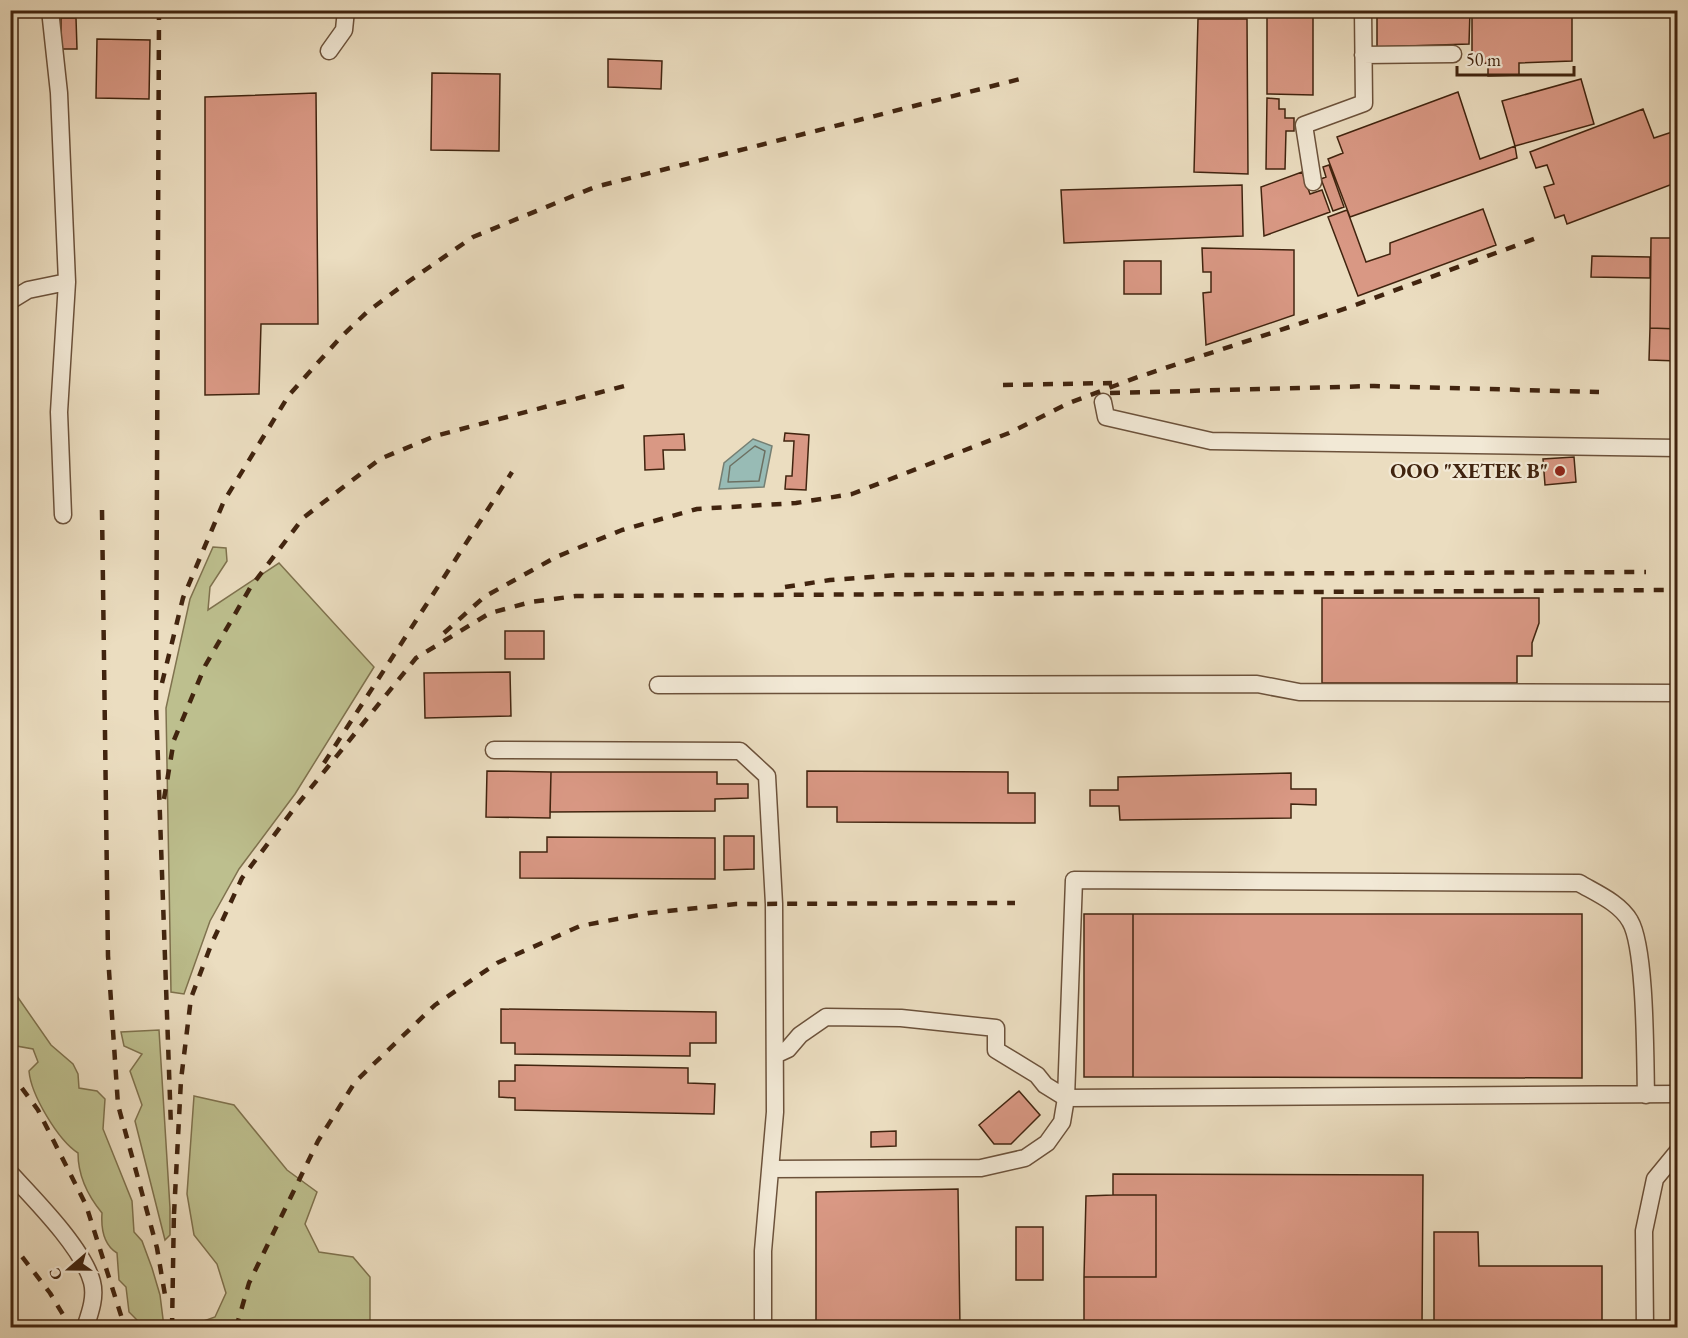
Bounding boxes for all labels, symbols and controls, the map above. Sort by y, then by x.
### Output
scale bar [1457,39,1574,77]
text: 50 m [1466,48,1501,71]
place label: ООО "ХЕТЕК В" [1390,457,1548,484]
marker: ООО "ХЕТЕК В" [1553,464,1567,478]
north arrow [39,1239,99,1299]
text: С [44,1265,67,1283]

